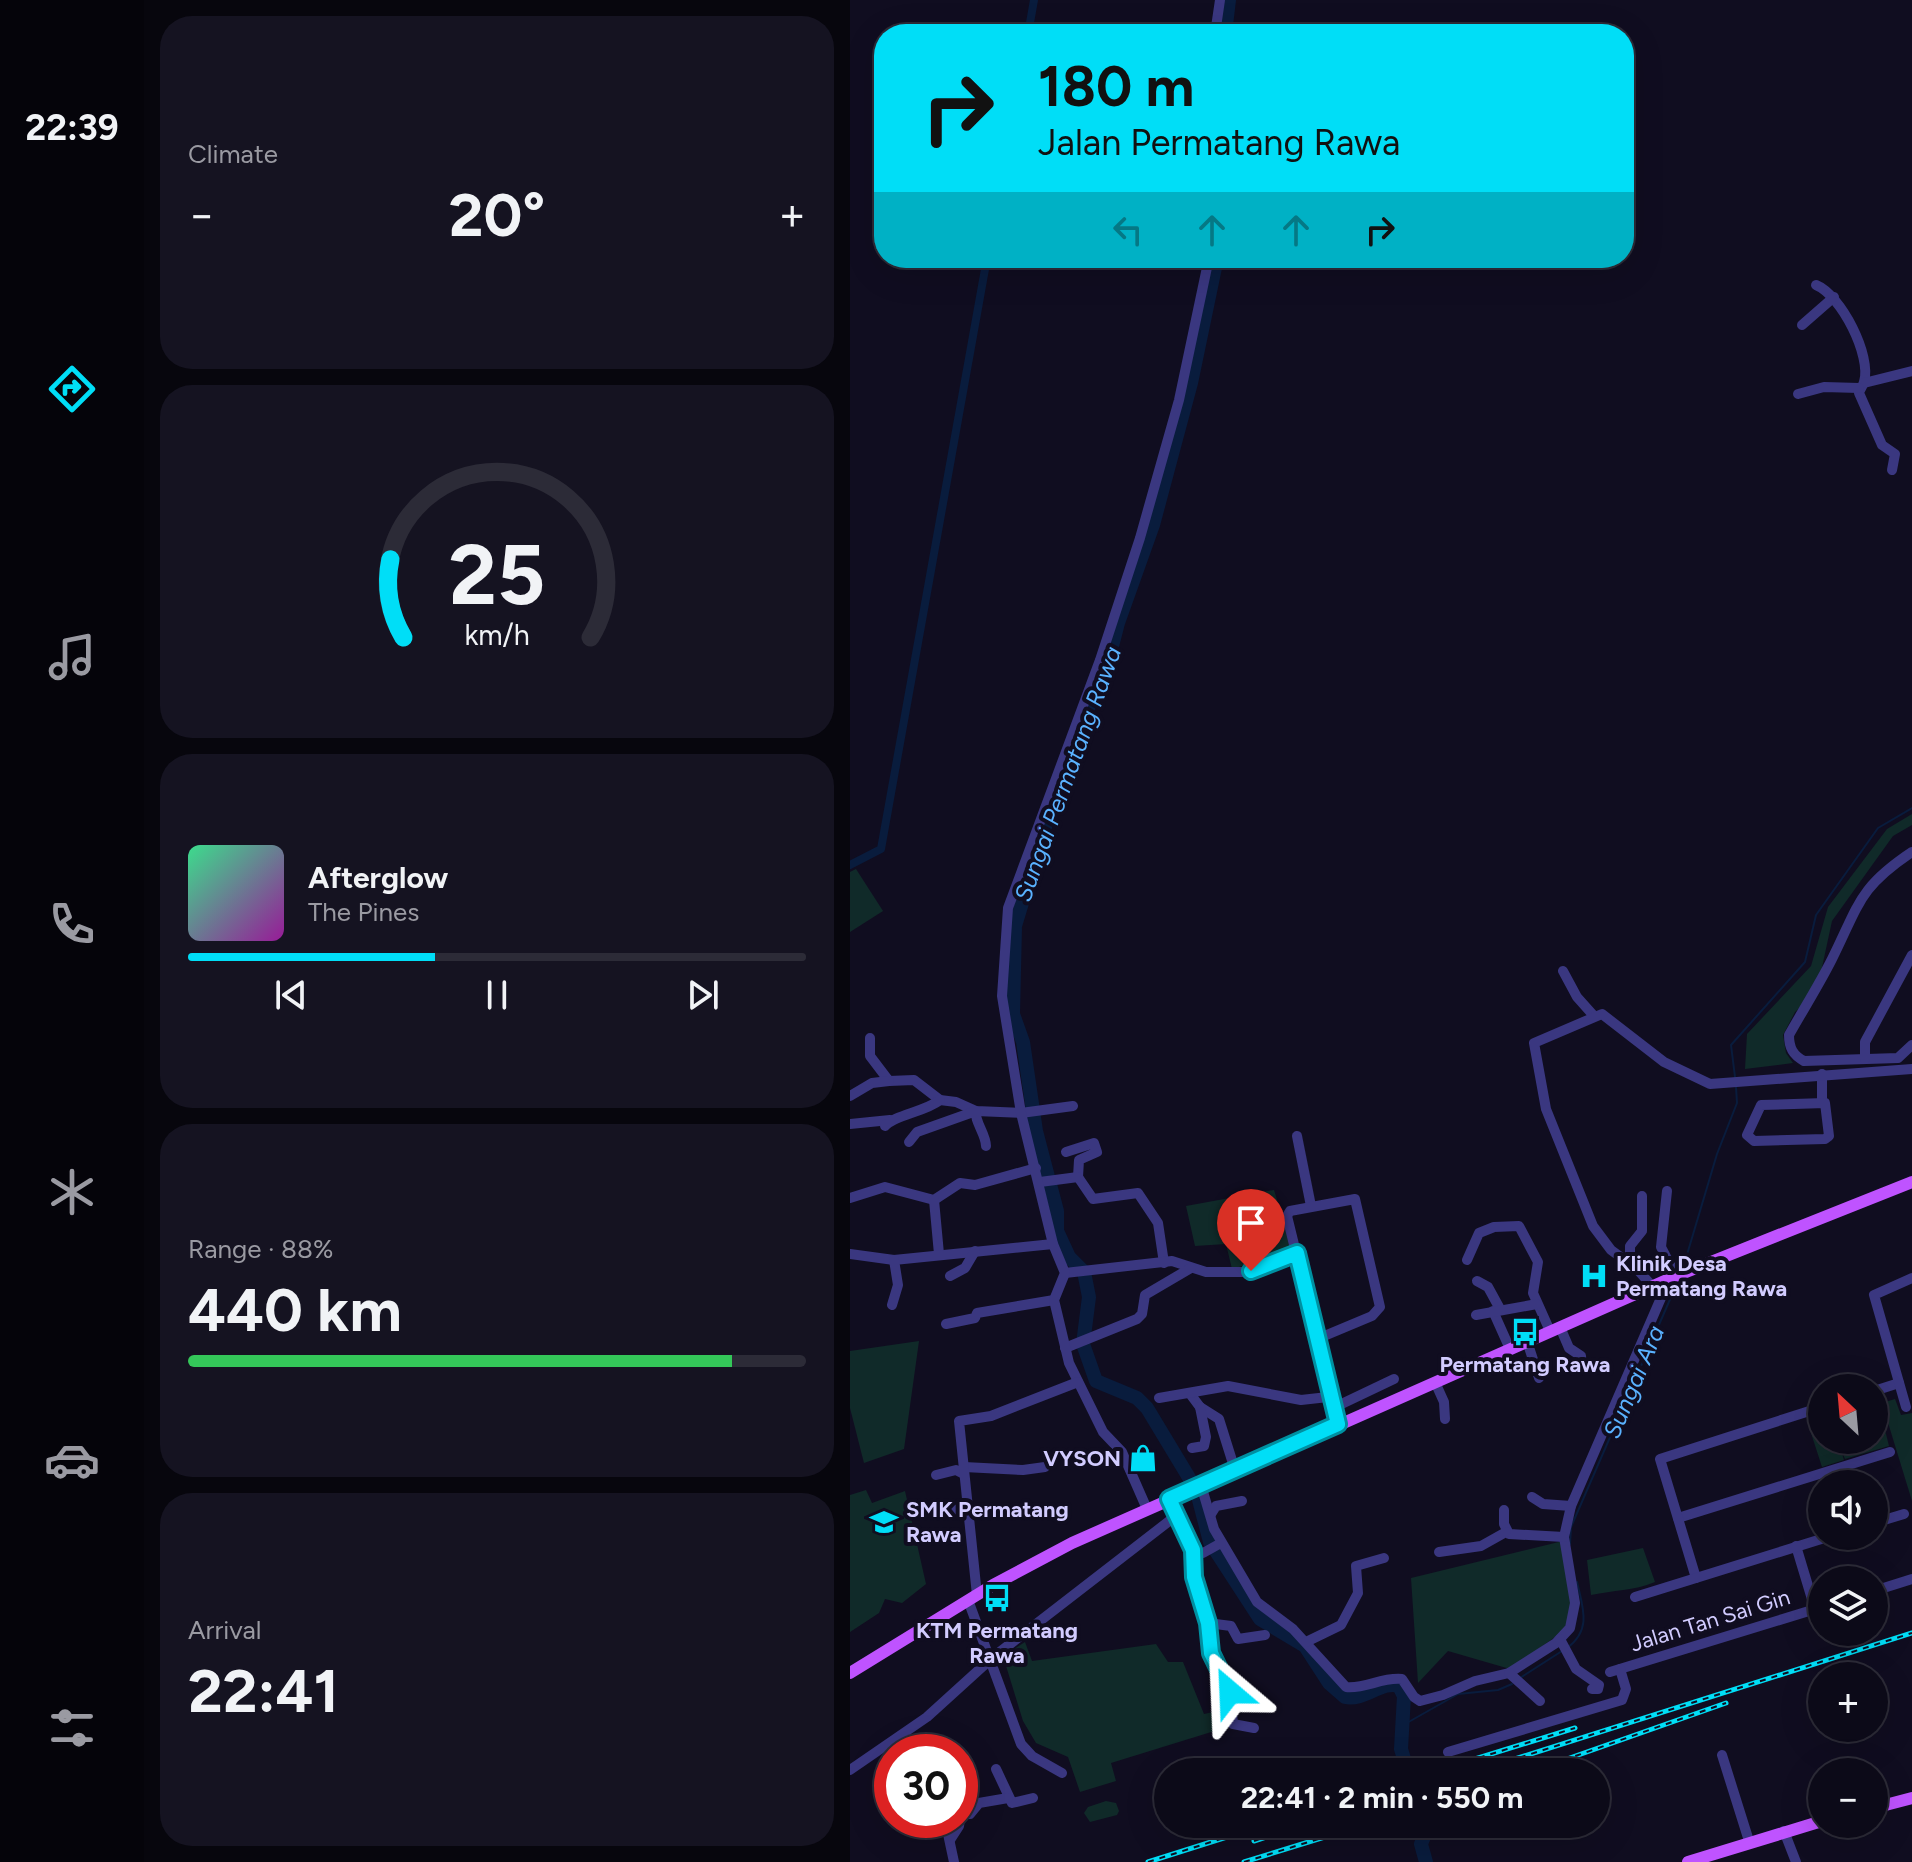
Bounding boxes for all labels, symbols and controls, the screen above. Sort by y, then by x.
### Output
text: 180 m [1038,53,1194,120]
icon: right [906,56,1010,160]
text: 22:39 [25,106,119,149]
text: Jalan Permatang Rawa [1038,121,1400,164]
text: Climate [188,138,278,170]
text: 20° [449,179,545,251]
text: − [188,188,215,241]
text: + [779,188,806,241]
icon: left [1106,208,1150,252]
icon: ahead [1190,208,1234,252]
icon: ahead [1274,208,1318,252]
icon: right [1358,208,1402,252]
icon: directions [44,361,100,417]
text: 25 [449,524,545,624]
text: km/h [464,618,530,652]
icon: music [44,629,100,685]
water label: Sungai Permatang Rawa [1008,642,1127,905]
text: Afterglow [308,859,448,896]
icon: phone [44,896,100,952]
text: The Pines [308,896,419,928]
icon: previous [269,973,313,1017]
icon: pause [475,973,519,1017]
icon: next [681,973,725,1017]
icon: climate [44,1164,100,1220]
pin [1217,1189,1285,1271]
icon: arrive [1229,1201,1273,1245]
text: Range · 88% [188,1233,333,1265]
place label: Klinik Desa Permatang Rawa [1616,1250,1787,1302]
hospital icon: Klinik Desa Permatang Rawa [1579,1261,1609,1291]
text: 440 km [188,1274,402,1346]
bus stop icon: Permatang Rawa [1510,1317,1540,1347]
water label: Sungai Ara [1597,1321,1670,1443]
place label: Permatang Rawa [1439,1351,1611,1378]
north arrow [1808,1374,1888,1454]
map controls [1808,1374,1888,1838]
icon: car [44,1432,100,1488]
shop icon: VYSON [1128,1443,1158,1473]
place label: VYSON [1043,1445,1121,1472]
button: sound [1808,1470,1888,1550]
place label: SMK Permatang Rawa [906,1496,1069,1548]
school or university icon: SMK Permatang Rawa [869,1507,899,1537]
button: layers [1808,1566,1888,1646]
bus stop icon: KTM Permatang Rawa [982,1583,1012,1613]
street label: Jalan Tan Sai Gin [1627,1583,1793,1658]
text: Arrival [188,1614,261,1646]
place label: KTM Permatang Rawa [916,1617,1078,1669]
position arrow [1188,1650,1272,1734]
text: 22:41 [188,1655,339,1727]
button: + [1808,1662,1888,1742]
icon: filters [44,1700,100,1756]
speed limit sign: 30 [874,1734,978,1838]
button: − [1808,1758,1888,1838]
text: 22:41 · 2 min · 550 m [1241,1779,1523,1816]

